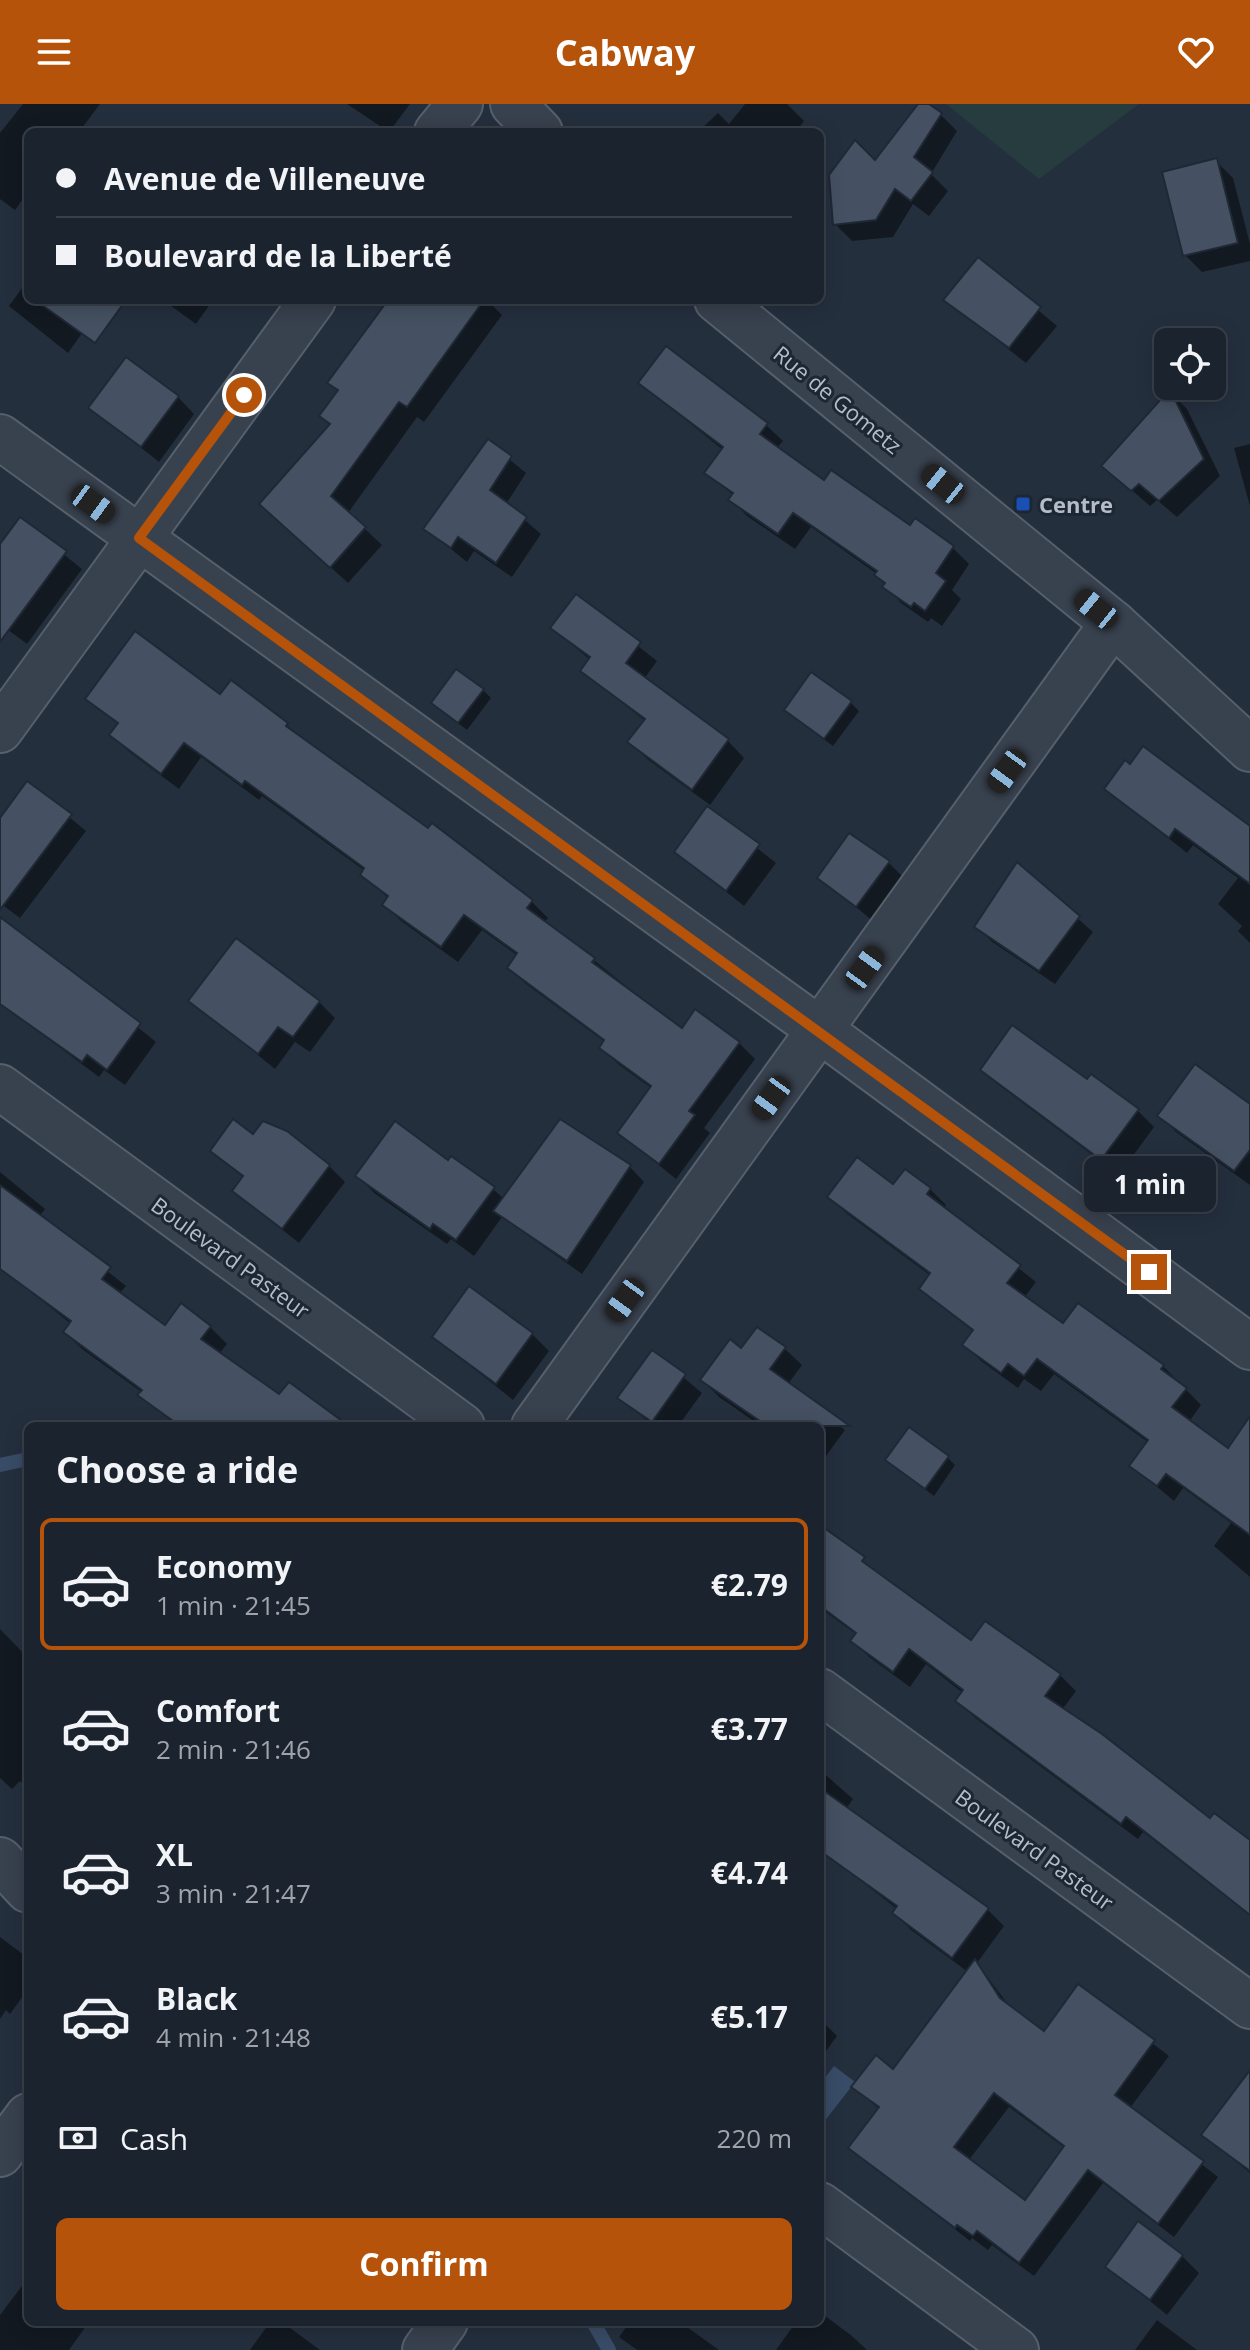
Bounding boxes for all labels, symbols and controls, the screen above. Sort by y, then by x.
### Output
text: Cabway [555,28,695,77]
icon: menu [32,30,76,74]
icon: heart [1174,30,1218,74]
text: Avenue de Villeneuve [104,158,426,199]
text: Boulevard de la Liberté [104,235,452,276]
map controls [1154,328,1226,400]
button: locate [1154,328,1226,400]
street label: Rue de Gometz [768,338,908,460]
route start [226,377,262,413]
car [917,460,969,508]
car [67,480,119,528]
place label: Centre [1039,489,1113,519]
marker: Centre [1014,495,1032,513]
car [1070,585,1122,633]
car [983,745,1031,797]
car [841,942,889,994]
car [747,1072,795,1124]
callout: 1 min [1083,1156,1215,1212]
text: 1 min [1114,1166,1186,1202]
street label: Boulevard Pasteur [146,1189,316,1325]
route end [1131,1254,1167,1290]
car [601,1274,649,1326]
text: Choose a ride [56,1445,298,1494]
text: Economy [156,1546,292,1587]
icon: car [60,1548,132,1620]
text: €2.79 [711,1564,788,1605]
text: 1 min · 21:45 [156,1587,311,1623]
text: Comfort [156,1690,280,1731]
icon: car [60,1692,132,1764]
text: €3.77 [711,1708,788,1749]
text: 2 min · 21:46 [156,1731,311,1767]
street label: Boulevard Pasteur [950,1781,1120,1917]
text: XL [156,1834,193,1875]
icon: car [60,1836,132,1908]
text: €4.74 [711,1852,788,1893]
text: 3 min · 21:47 [156,1875,311,1911]
text: Black [156,1978,237,2019]
icon: car [60,1980,132,2052]
text: €5.17 [711,1996,788,2037]
text: 4 min · 21:48 [156,2019,311,2055]
icon: cash [56,2116,100,2160]
text: Cash [120,2118,188,2159]
text: 220 m [717,2120,792,2156]
button: Confirm [56,2218,792,2310]

